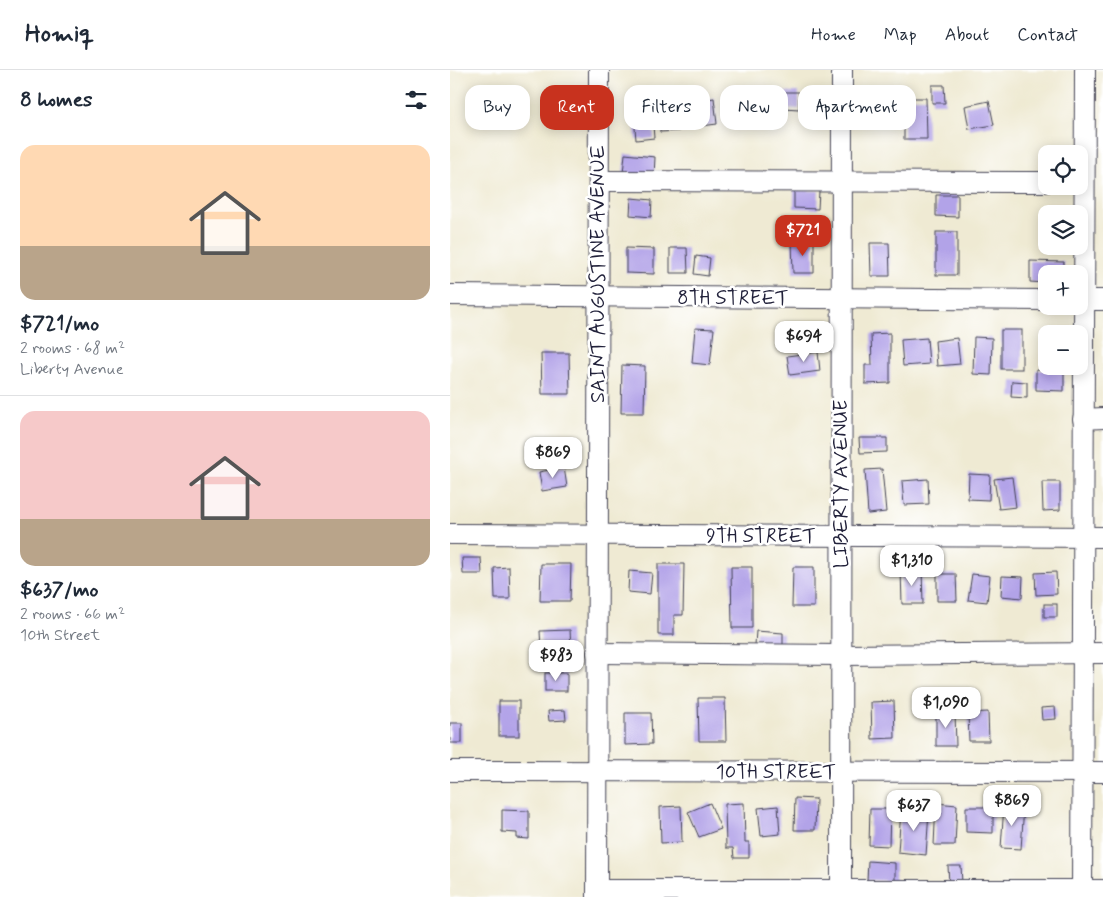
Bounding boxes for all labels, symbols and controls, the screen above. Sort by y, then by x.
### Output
text: Homiq [25,19,94,50]
text: Home [811,23,856,47]
text: Map [884,23,917,47]
text: About [945,23,989,47]
text: Contact [1017,23,1078,47]
chip: Buy [465,85,530,130]
chip: Rent [540,85,614,130]
chip: Filters [624,85,710,130]
chip: New [720,85,788,130]
chip: Apartment [798,85,916,130]
text: 8 homes [20,86,92,114]
icon: filters [402,86,430,114]
street label: SAINT AUGUSTINE AVENUE [585,145,612,403]
map controls [1038,145,1088,375]
button: locate [1038,145,1088,195]
icon: home [180,178,270,268]
button: layers [1038,205,1088,255]
pin: $721 [773,214,833,257]
text: $721 [786,220,820,241]
button: + [1038,265,1088,315]
street label: 8TH STREET [677,285,789,312]
text: $721/mo [20,310,99,338]
pin: $694 [774,320,834,363]
button: − [1038,325,1088,375]
text: $694 [786,326,822,347]
text: 2 rooms · 68 m² [20,338,125,359]
text: Liberty Avenue [20,359,124,380]
street label: LIBERTY AVENUE [828,400,855,568]
pin: $869 [523,436,583,479]
text: $869 [535,442,571,463]
icon: home [180,443,270,533]
street label: 9TH STREET [706,523,816,550]
pin: $1,310 [871,544,953,587]
text: $1,310 [891,550,933,571]
text: $637/mo [20,576,99,604]
text: 2 rooms · 66 m² [20,604,125,625]
text: 10th Street [20,625,100,646]
pin: $983 [526,640,586,682]
text: $983 [540,645,572,666]
pin: $1,090 [905,686,987,729]
text: $1,090 [923,692,969,713]
street label: 10TH STREET [716,759,836,786]
pin: $869 [982,784,1042,827]
pin: $637 [884,790,944,832]
text: $869 [994,790,1030,811]
text: $637 [897,795,931,816]

